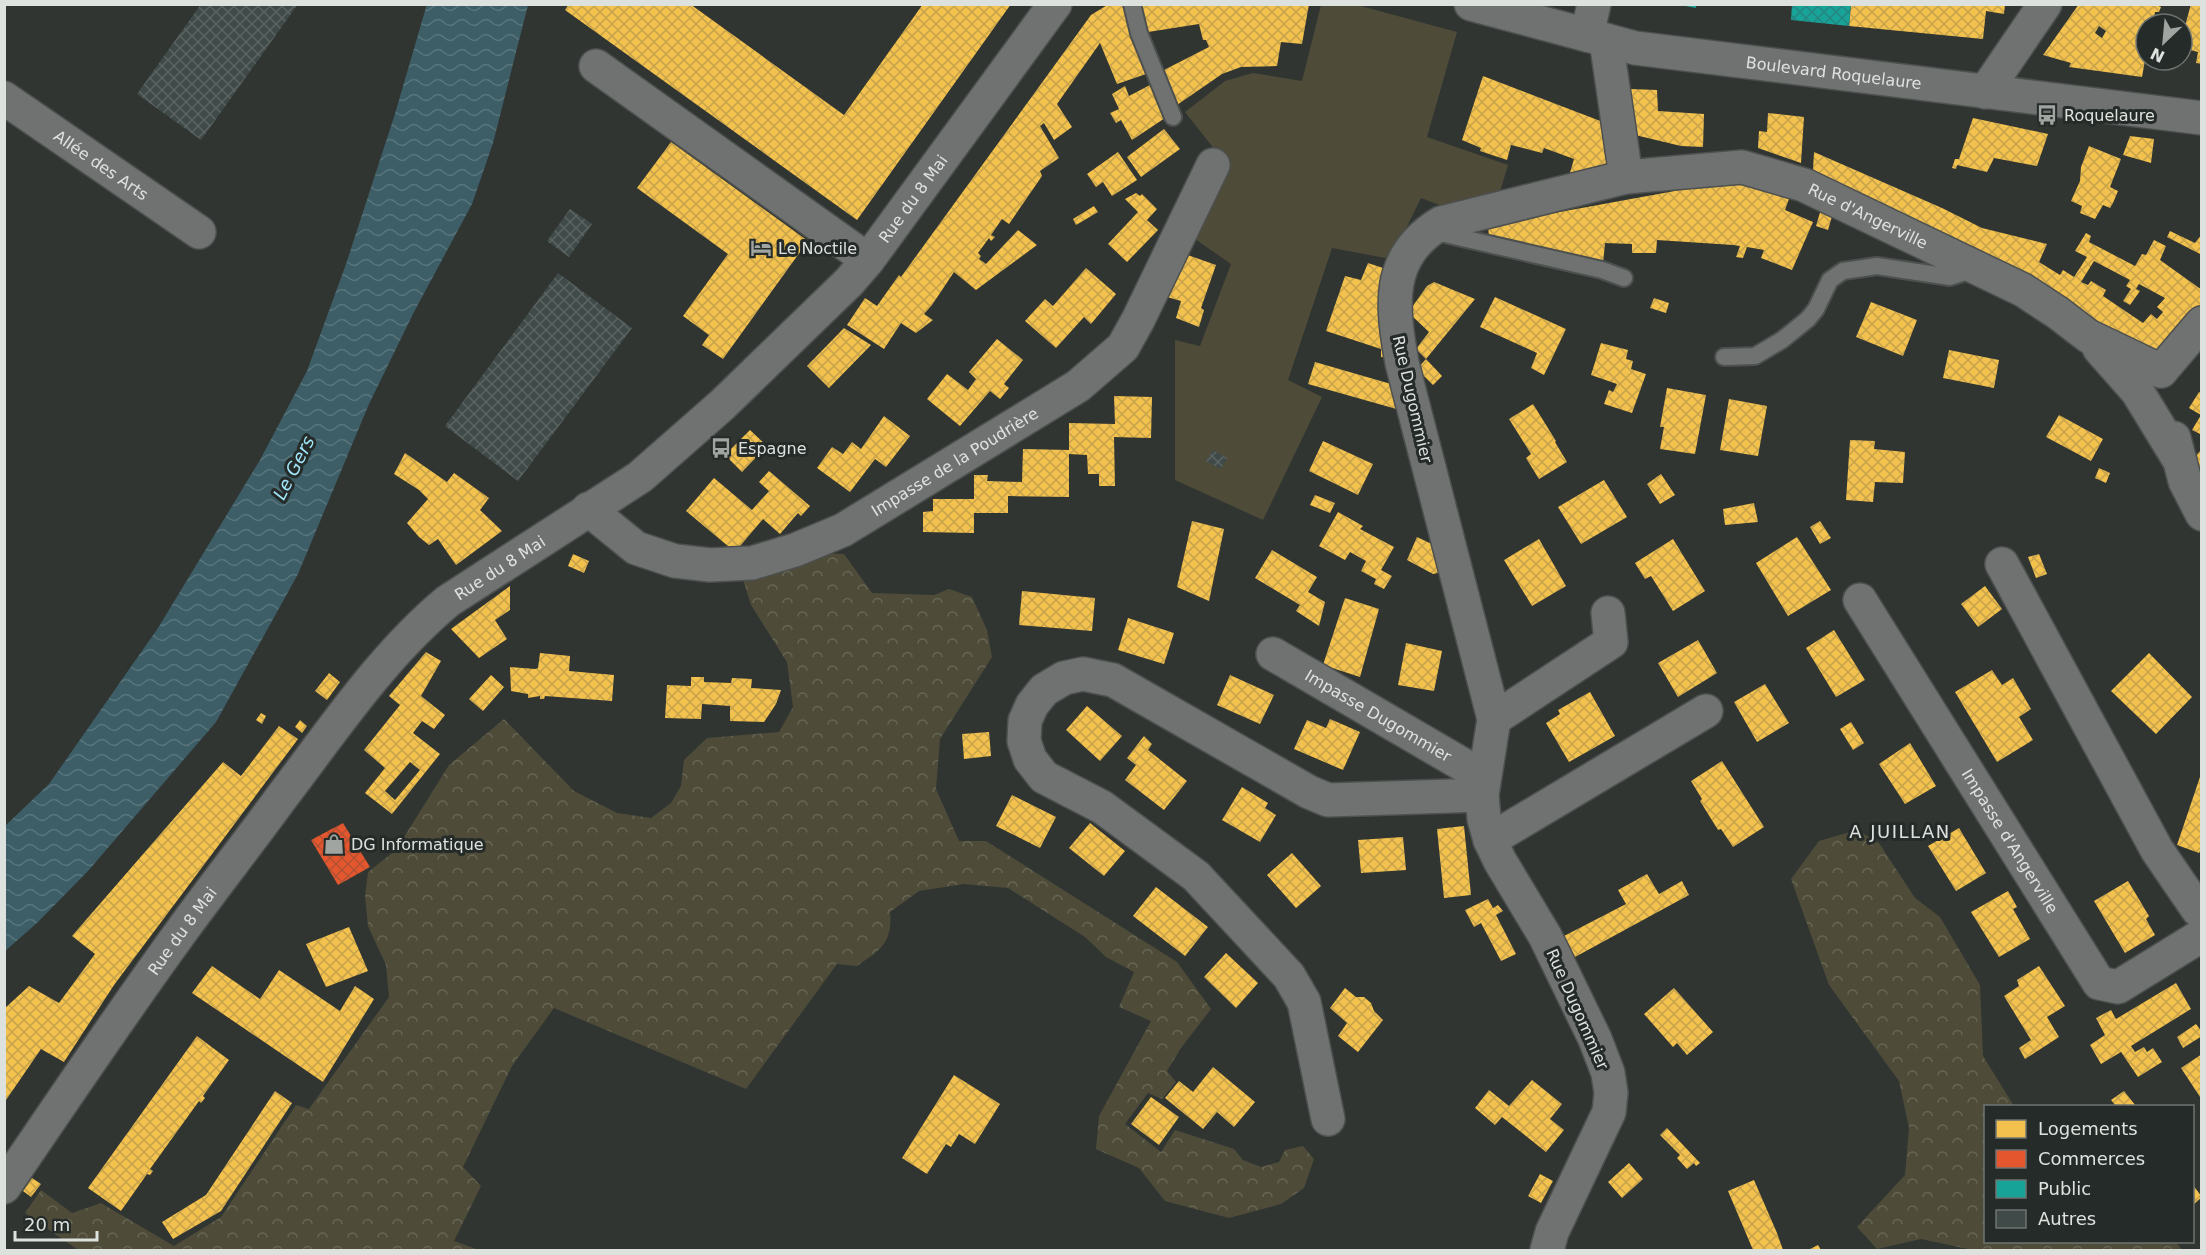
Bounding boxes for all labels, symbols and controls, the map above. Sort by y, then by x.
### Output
north arrow [2134,12,2194,72]
text: N [2147,44,2168,67]
street label: Boulevard Roquelaure [1745,53,1923,93]
bus stop icon: Roquelaure [2035,103,2059,127]
place label: Roquelaure [2064,106,2155,125]
street label: Allée des Arts [50,126,152,204]
street label: Rue du 8 Mai [875,151,952,247]
street label: Rue d'Angerville [1805,179,1931,253]
hotel icon: Le Noctile [749,236,773,260]
place label: Le Noctile [778,239,857,258]
street label: Rue Dugommier [1389,334,1436,465]
street label: Impasse de la Poudrière [868,404,1042,520]
water label: Le Gers [269,432,318,503]
bus stop icon: Espagne [709,436,733,460]
place label: Espagne [738,439,807,458]
street label: Rue du 8 Mai [451,532,549,604]
street label: Impasse Dugommier [1301,666,1455,766]
street label: Impasse d'Angerville [1958,765,2062,917]
district label: A JUILLAN [1849,821,1951,842]
shop icon: DG Informatique [322,832,346,856]
place label: DG Informatique [351,835,484,854]
street label: Rue du 8 Mai [144,883,221,979]
street label: Rue Dugommier [1542,946,1613,1073]
legend [1984,1105,2194,1243]
text: Logements [2038,1118,2138,1139]
text: Commerces [2038,1148,2145,1169]
text: Public [2038,1178,2091,1199]
scale bar [15,1204,98,1242]
text: Autres [2038,1208,2096,1229]
text: 20 m [24,1214,70,1235]

